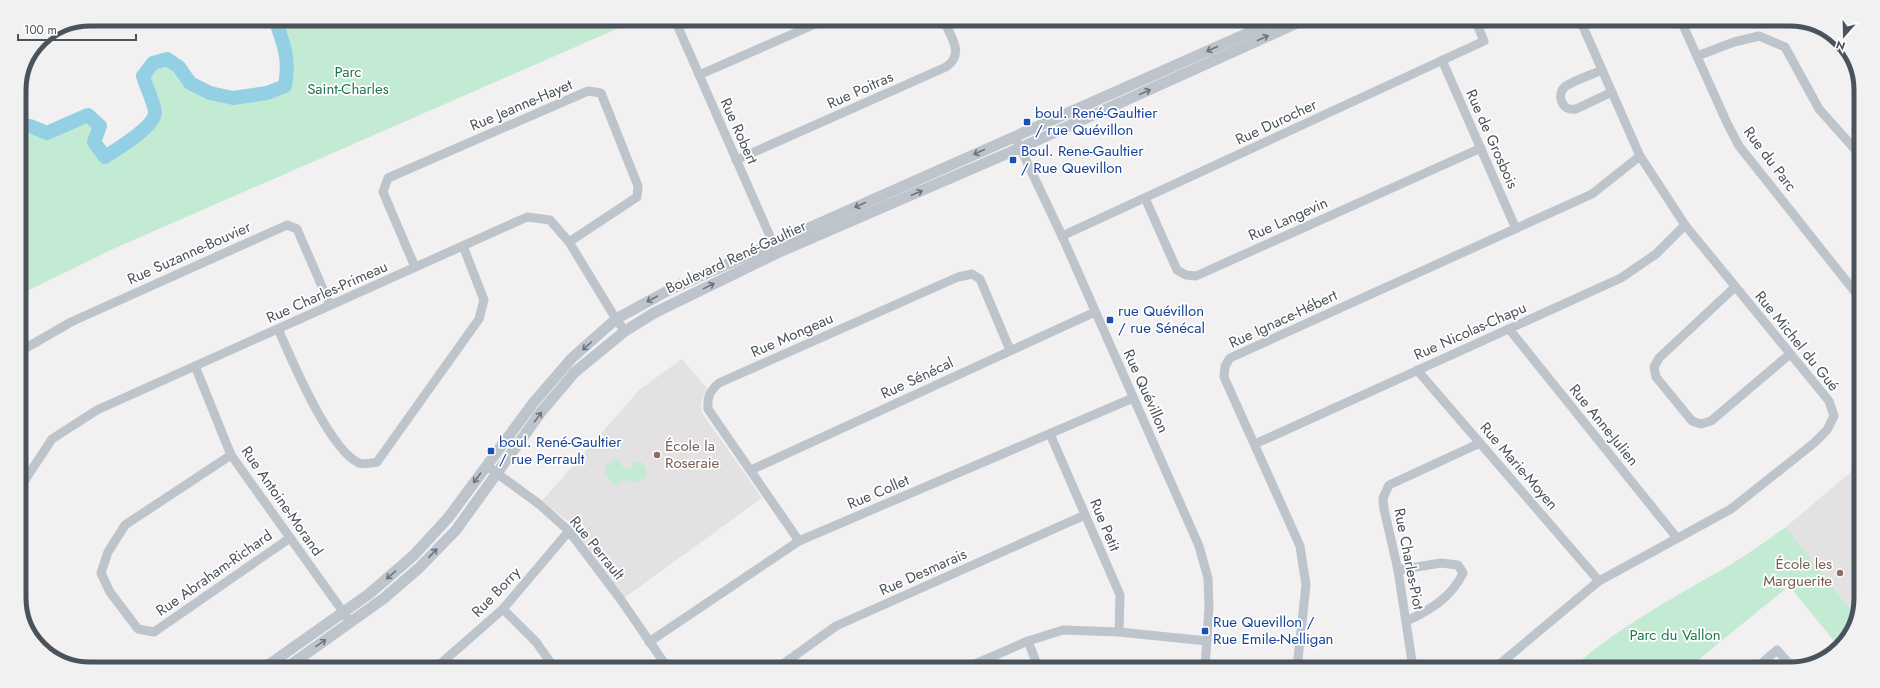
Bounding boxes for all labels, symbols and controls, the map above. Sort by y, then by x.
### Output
scale bar [18,16,136,42]
north arrow [1824,16,1864,56]
text: 100 m [24,21,57,39]
one-way arrow [1257,34,1269,41]
text: N [1834,36,1847,54]
one-way arrow [1206,46,1218,53]
park label: Parc Saint-Charles [307,61,389,100]
street label: Rue Poitras [823,66,897,114]
street label: Rue Jeanne-Hayet [466,73,576,136]
street label: Rue de Grosbois [1460,86,1524,192]
one-way arrow [1138,88,1150,95]
street label: Rue Durocher [1232,93,1321,150]
street label: Rue Robert [715,94,763,168]
place label: boul. René-Gaultier / rue Quévillon [1035,102,1158,141]
marker: boul. René-Gaultier / rue Quévillon [1022,117,1032,127]
street label: Rue du Parc [1738,122,1802,196]
place label: Boul. Rene-Gaultier / Rue Quevillon [1021,140,1144,179]
one-way arrow [973,149,985,157]
marker: Boul. Rene-Gaultier / Rue Quevillon [1008,155,1018,165]
one-way arrow [910,189,922,196]
street label: Rue Langevin [1245,192,1331,246]
one-way arrow [855,202,867,209]
street label: Boulevard René-Gaultier [662,214,811,299]
street label: Rue Suzanne-Bouvier [124,216,255,290]
street label: Rue Charles-Primeau [263,255,391,329]
one-way arrow [703,282,715,289]
street label: Rue Ignace-Hébert [1225,284,1341,354]
street label: Rue Michel du Gué [1750,286,1845,396]
one-way arrow [646,295,658,303]
street label: Rue Nicolas-Chapu [1410,296,1530,366]
place label: rue Quévillon / rue Sénécal [1118,300,1205,339]
street label: Rue Mongeau [747,307,837,363]
marker: rue Quévillon / rue Sénécal [1105,315,1115,325]
one-way arrow [581,341,592,350]
street label: Rue Quévillon [1118,346,1174,436]
street label: Rue Sénécal [877,352,957,404]
street label: Rue Anne-Julien [1564,379,1644,471]
one-way arrow [534,412,542,423]
street label: Rue Marie-Moyen [1475,417,1563,515]
place label: boul. René-Gaultier / rue Perrault [499,431,622,470]
place label: École la Roseraie [665,435,720,474]
street label: Rue Antoine-Morand [236,442,328,560]
marker: boul. René-Gaultier / rue Perrault [486,446,496,456]
marker: École la Roseraie [652,450,662,460]
street label: Rue Collet [844,469,913,515]
one-way arrow [473,472,482,483]
street label: Rue Petit [1084,495,1126,555]
street label: Rue Charles-Piot [1388,506,1430,612]
street label: Rue Perrault [564,511,630,585]
street label: Rue Abraham-Richard [151,525,277,621]
street label: Rue Desmarais [876,543,970,601]
one-way arrow [428,548,438,558]
place label: École les Marguerite [1763,553,1832,592]
street label: Rue Borry [466,562,526,622]
marker: École les Marguerite [1835,568,1845,578]
one-way arrow [387,570,397,579]
place label: Rue Quevillon / Rue Emile-Nelligan [1213,611,1333,650]
park label: Parc du Vallon [1629,624,1721,646]
marker: Rue Quevillon / Rue Emile-Nelligan [1200,626,1210,636]
one-way arrow [316,639,327,647]

